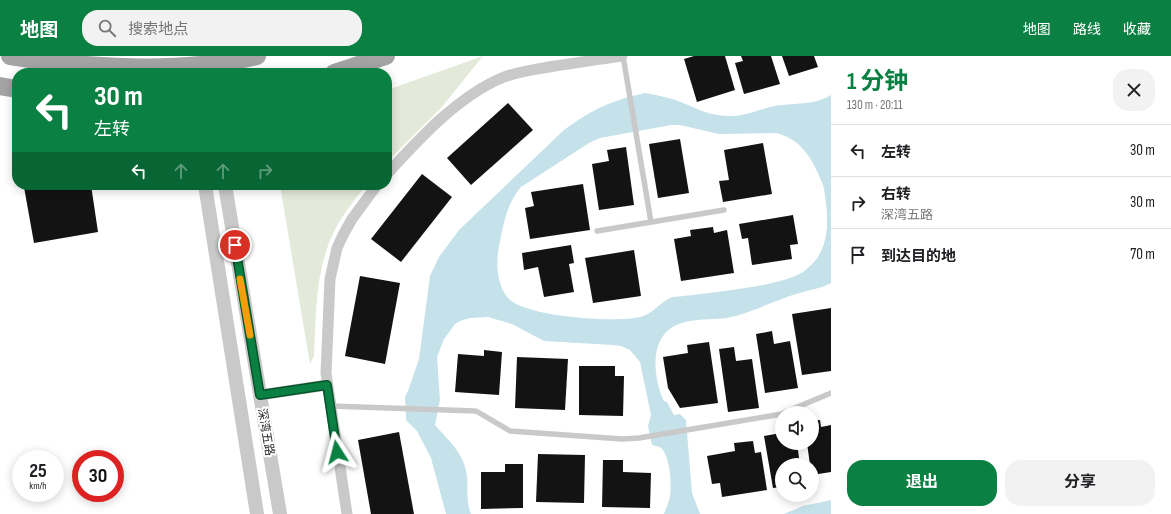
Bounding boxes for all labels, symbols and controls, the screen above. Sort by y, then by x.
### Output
search box [82,10,362,46]
icon: search [96,17,118,39]
text: 地图 [20,19,58,42]
text: 搜索地点 [128,20,188,39]
text: 地图 [1023,21,1051,38]
text: 路线 [1073,21,1101,38]
text: 收藏 [1123,21,1151,38]
text: 1 分钟 [847,67,908,96]
button: close [1113,69,1155,111]
text: 30 m [94,80,143,113]
icon: left [28,84,80,136]
text: 130 m · 20:11 [847,97,902,113]
text: 左转 [94,119,130,140]
icon: left [847,140,869,162]
text: 30 m [1130,141,1155,160]
text: 左转 [881,143,911,162]
icon: left [128,160,150,182]
icon: ahead [170,160,192,182]
icon: ahead [212,160,234,182]
icon: right [254,160,276,182]
text: 右转 [881,185,911,204]
icon: right [847,192,869,214]
text: 30 m [1130,193,1155,212]
text: 深湾五路 [881,207,933,223]
pin [218,228,252,262]
icon: arrive [224,234,246,256]
icon: arrive [847,244,869,266]
text: 70 m [1130,245,1155,264]
text: 到达目的地 [881,247,956,266]
map controls [775,406,819,502]
button: sound [775,406,819,450]
street label: 深湾五路 [254,407,277,457]
position arrow [316,431,358,473]
speed limit sign: 30 [72,450,124,502]
button: search [775,458,819,502]
text: 25 [29,459,47,483]
button: 退出 [847,460,997,506]
button: 分享 [1005,460,1155,506]
text: km/h [29,480,47,492]

